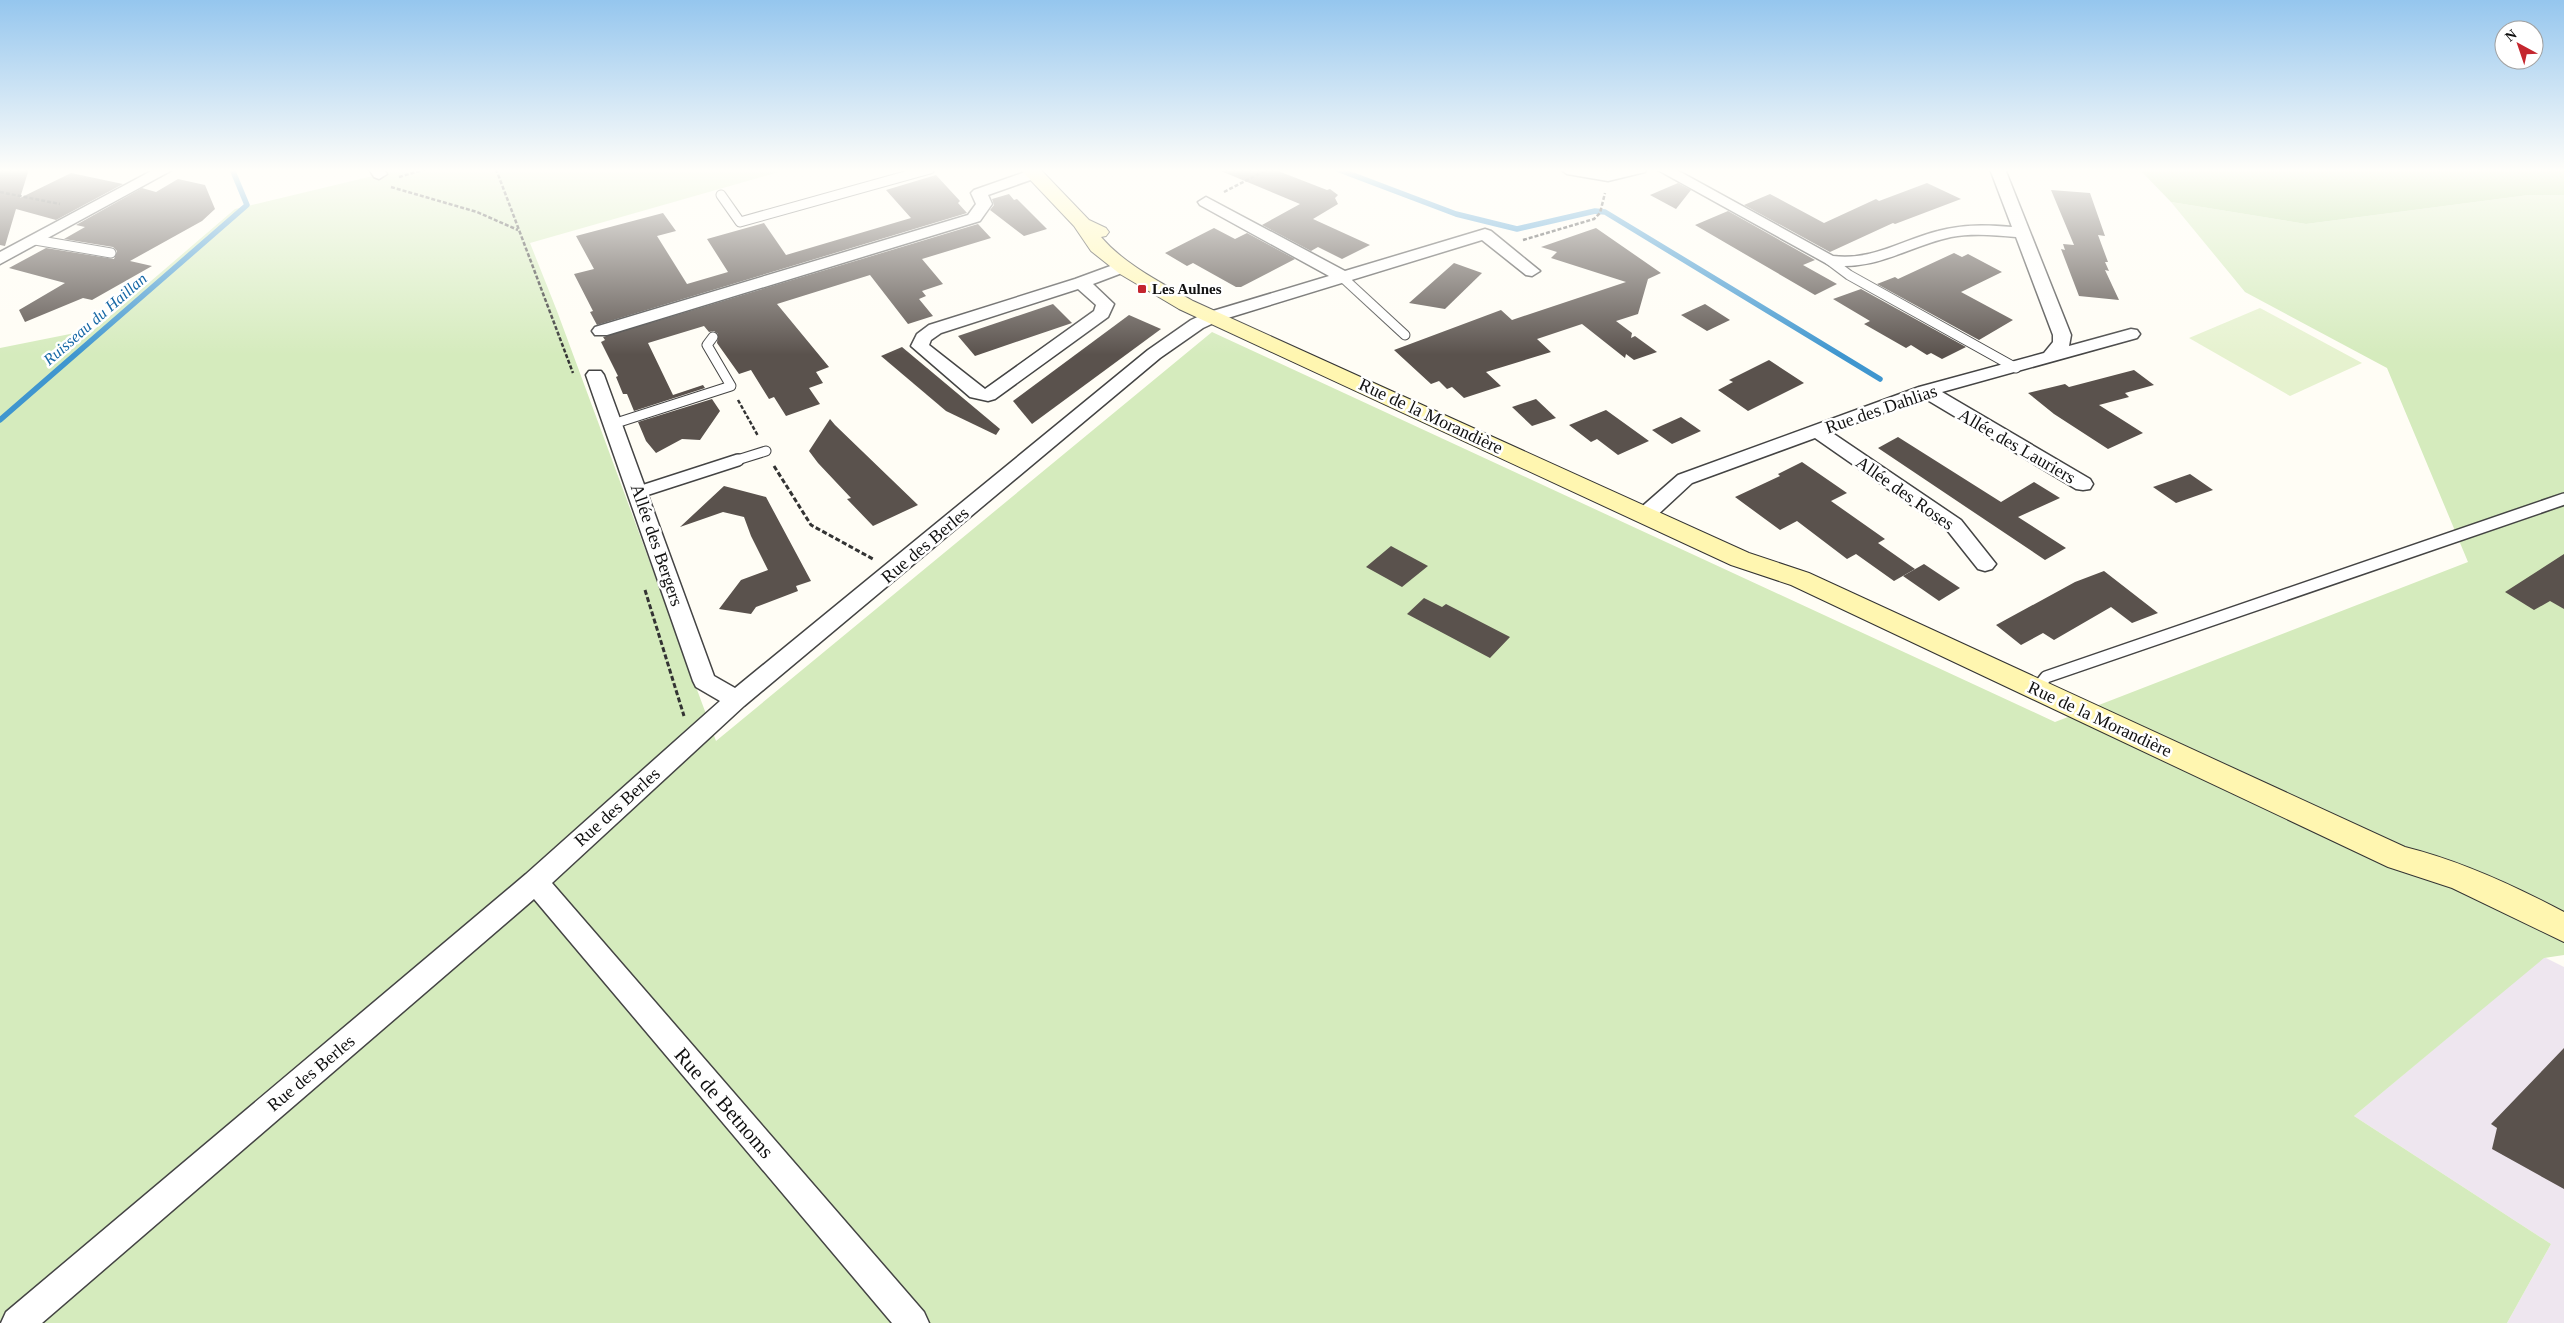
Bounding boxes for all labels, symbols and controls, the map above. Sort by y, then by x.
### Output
north arrow [2494,20,2544,70]
text: N [2502,26,2520,44]
water label: Ruisseau du Haillan [39,270,150,369]
place label: Les Aulnes [1152,281,1222,297]
marker: Les Aulnes [1136,283,1148,295]
street label: Rue de la Morandière [1356,374,1506,458]
street label: Rue des Dahlias [1822,381,1940,437]
street label: Allée des Lauriers [1955,404,2079,488]
street label: Allée des Roses [1852,452,1958,534]
street label: Allée des Bergers [627,481,687,609]
street label: Rue des Berles [877,503,973,587]
street label: Rue de la Morandière [2025,677,2175,761]
street label: Rue des Berles [570,763,664,851]
street label: Rue des Berles [263,1031,359,1115]
street label: Rue de Betnoms [669,1043,779,1163]

